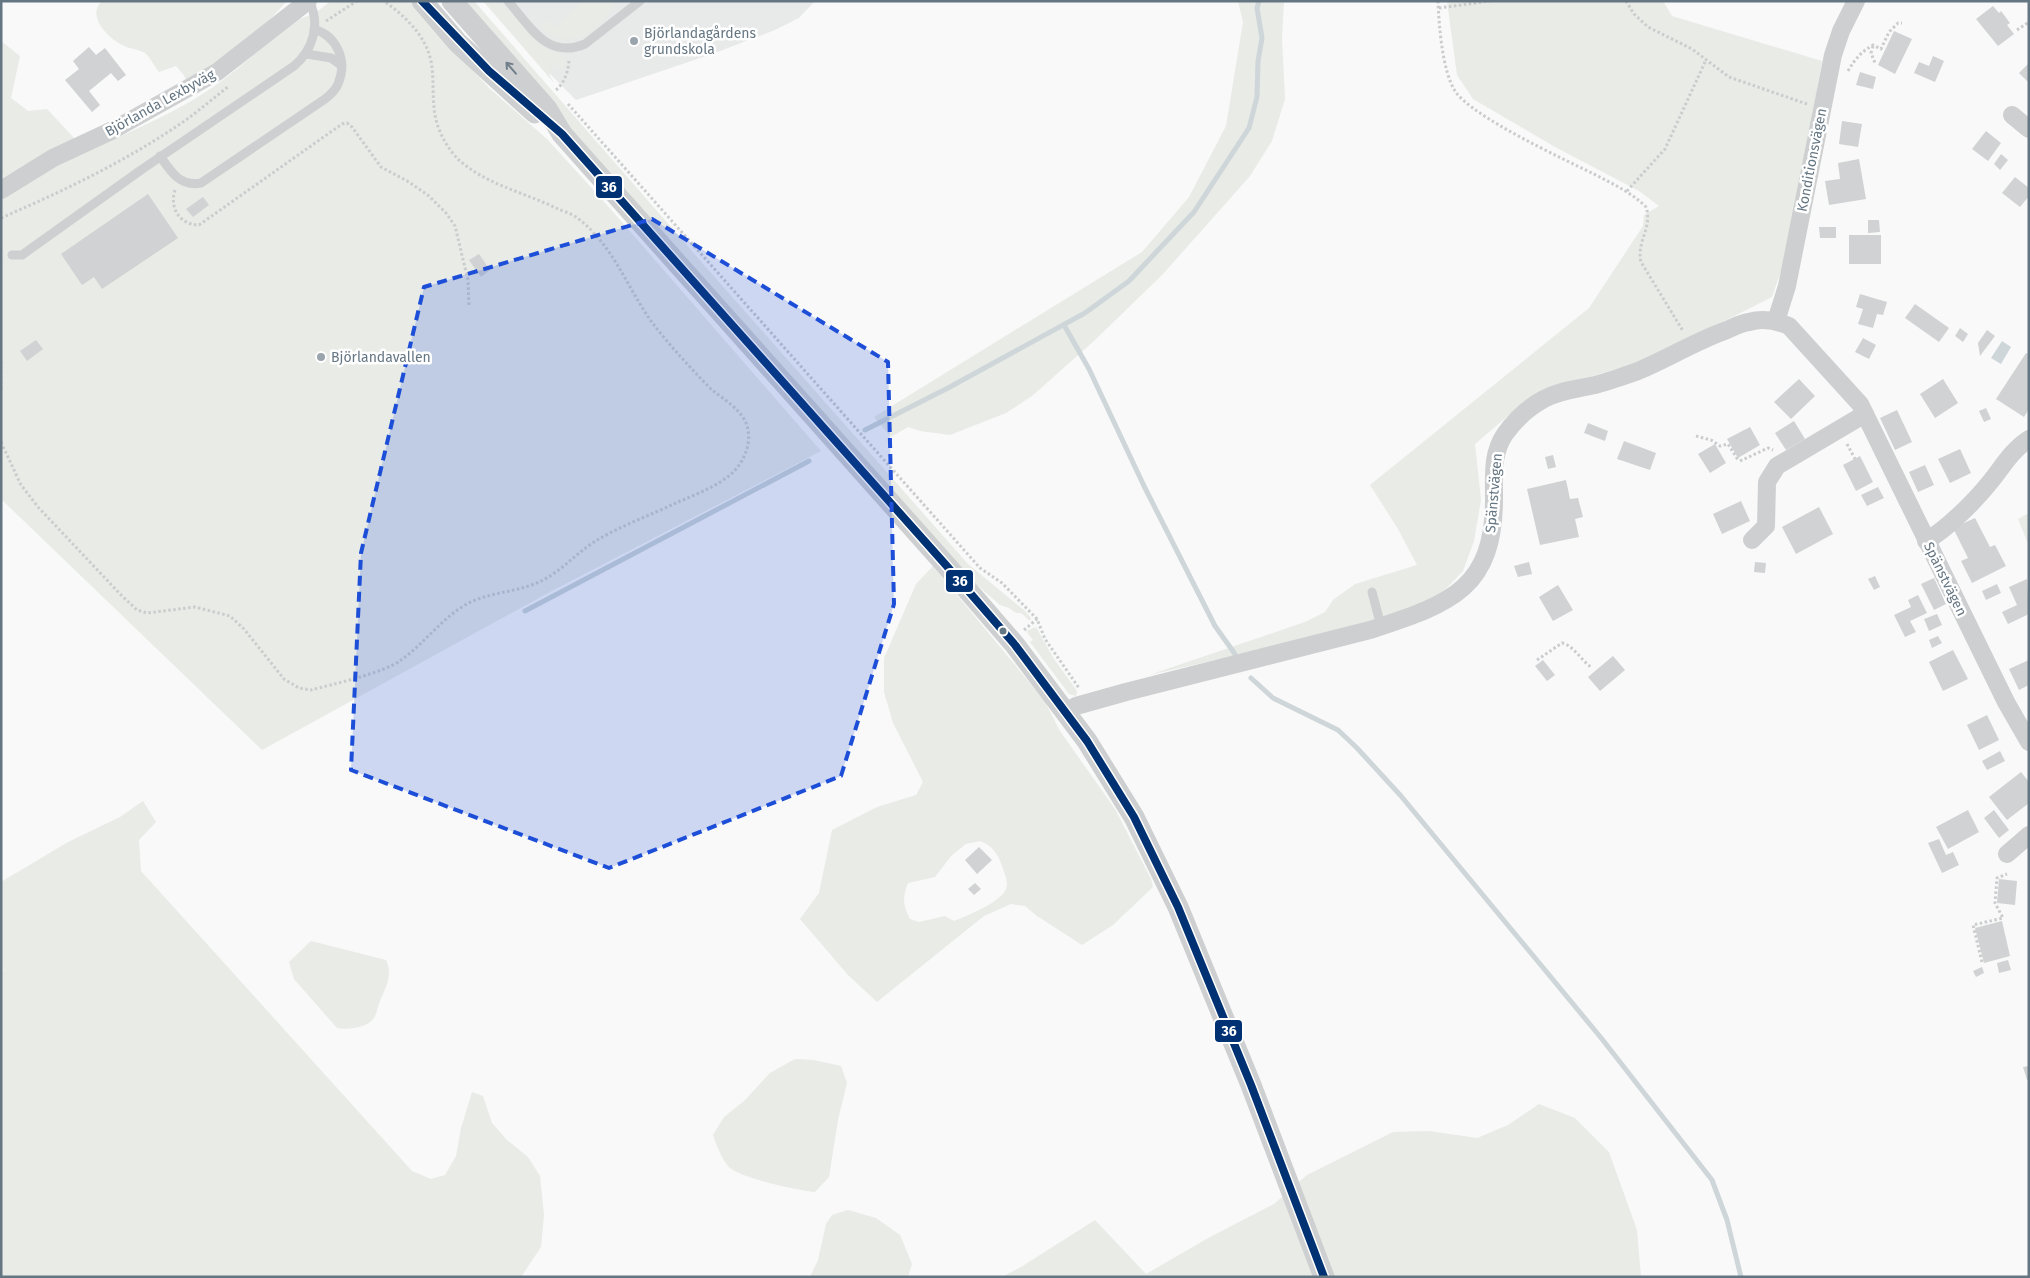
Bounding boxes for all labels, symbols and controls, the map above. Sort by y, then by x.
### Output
place label: Björlandagårdens grundskola [644,25,757,58]
marker: Björlandagårdens grundskola [628,35,640,47]
one-way arrow [505,62,517,75]
street label: Björlanda Lexbyväg [102,65,219,140]
street label: Konditionsvägen [1794,107,1830,213]
line badge: 36 [595,175,623,199]
text: 36 [600,179,617,196]
place label: Björlandavallen [331,349,431,366]
marker: Björlandavallen [315,351,327,363]
street label: Spänstvägen [1482,452,1506,534]
street label: Spänstvägen [1920,539,1970,619]
line badge: 36 [945,569,974,593]
text: 36 [951,573,968,590]
unlabelled marker [998,626,1008,636]
line badge: 36 [1214,1019,1243,1043]
text: 36 [1220,1023,1237,1040]

